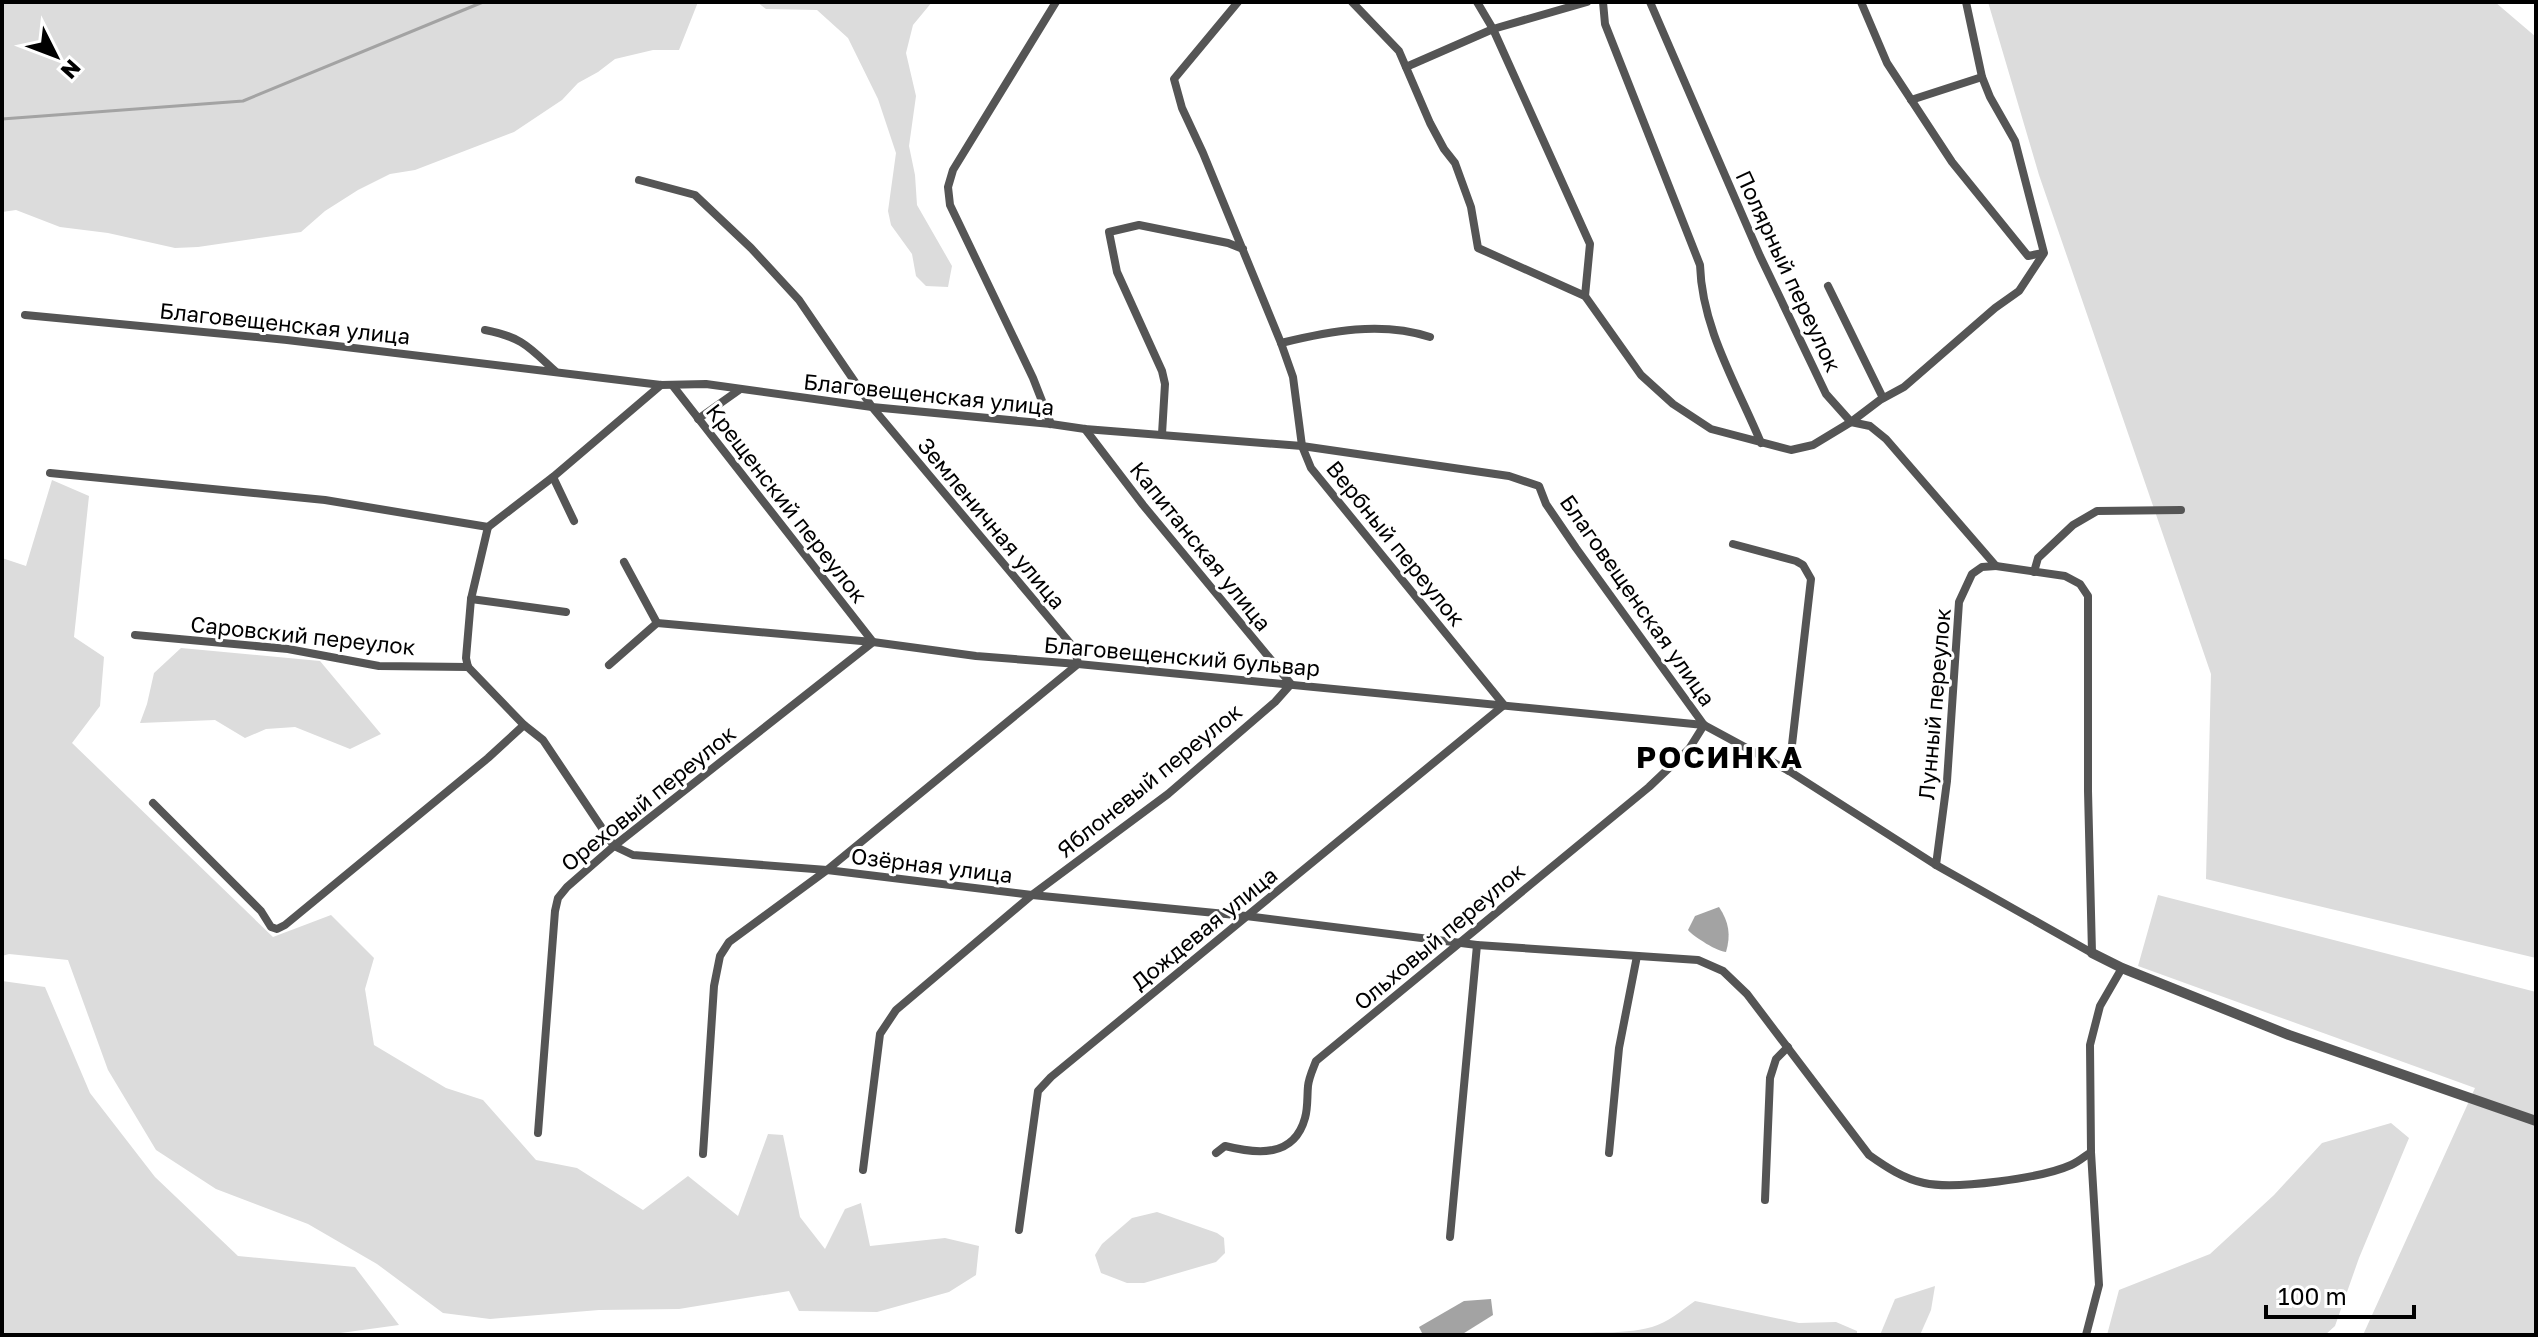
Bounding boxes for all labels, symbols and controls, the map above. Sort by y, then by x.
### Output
north arrow [16,16,96,96]
text: N [56,54,87,85]
street label: Полярный переулок [1730,166,1848,376]
street label: Благовещенская улица [158,296,412,350]
street label: Благовещенская улица [802,367,1056,421]
street label: Крещенский переулок [701,398,873,608]
street label: Земленичная улица [912,432,1072,614]
street label: Вербный переулок [1321,455,1471,631]
street label: Капитанская улица [1124,456,1278,636]
street label: Благовещенская улица [1555,489,1721,711]
street label: Лунный переулок [1912,607,1956,801]
street label: Саровский переулок [189,610,417,660]
street label: Благовещенский бульвар [1043,630,1321,682]
street label: Яблоневый переулок [1051,697,1247,863]
street label: Ореховый переулок [555,719,741,877]
district label: РОСИНКА [1636,739,1804,775]
street label: Озёрная улица [850,842,1014,888]
street label: Ольховый переулок [1348,856,1530,1015]
street label: Дождевая улица [1126,861,1282,995]
scale bar [2266,1269,2414,1319]
text: 100 m [2278,1281,2347,1310]

